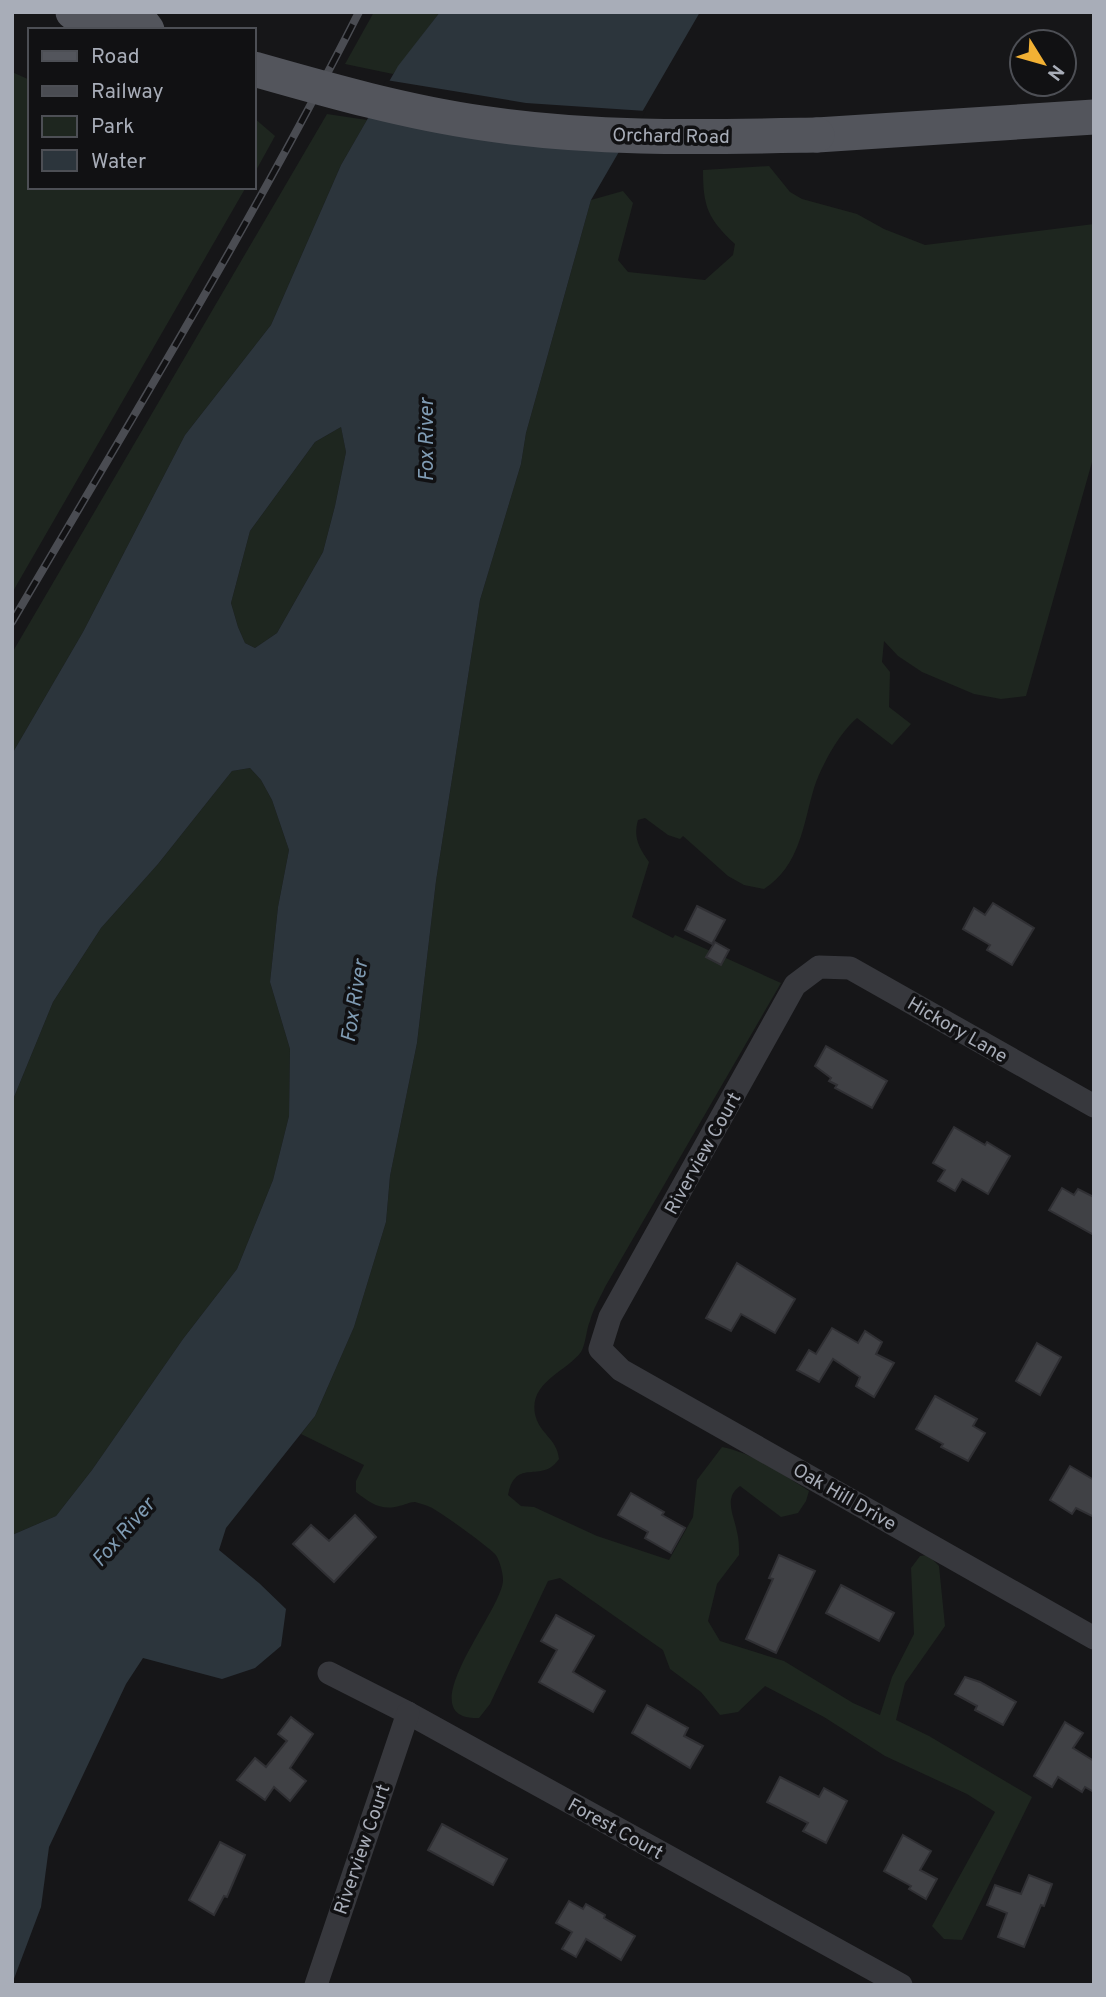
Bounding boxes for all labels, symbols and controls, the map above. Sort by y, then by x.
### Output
legend [28,28,256,189]
north arrow [1008,28,1078,98]
text: Road [91,44,140,71]
text: N [1041,59,1069,85]
text: Railway [91,79,164,106]
text: Park [91,114,134,141]
street label: Orchard Road [612,124,730,150]
text: Water [91,149,146,176]
water label: Fox River [414,396,441,482]
water label: Fox River [336,956,376,1045]
street label: Hickory Lane [903,992,1011,1069]
street label: Riverview Court [660,1089,747,1219]
street label: Oak Hill Drive [788,1458,900,1537]
water label: Fox River [87,1491,163,1573]
street label: Riverview Court [329,1781,396,1918]
street label: Forest Court [563,1794,667,1866]

